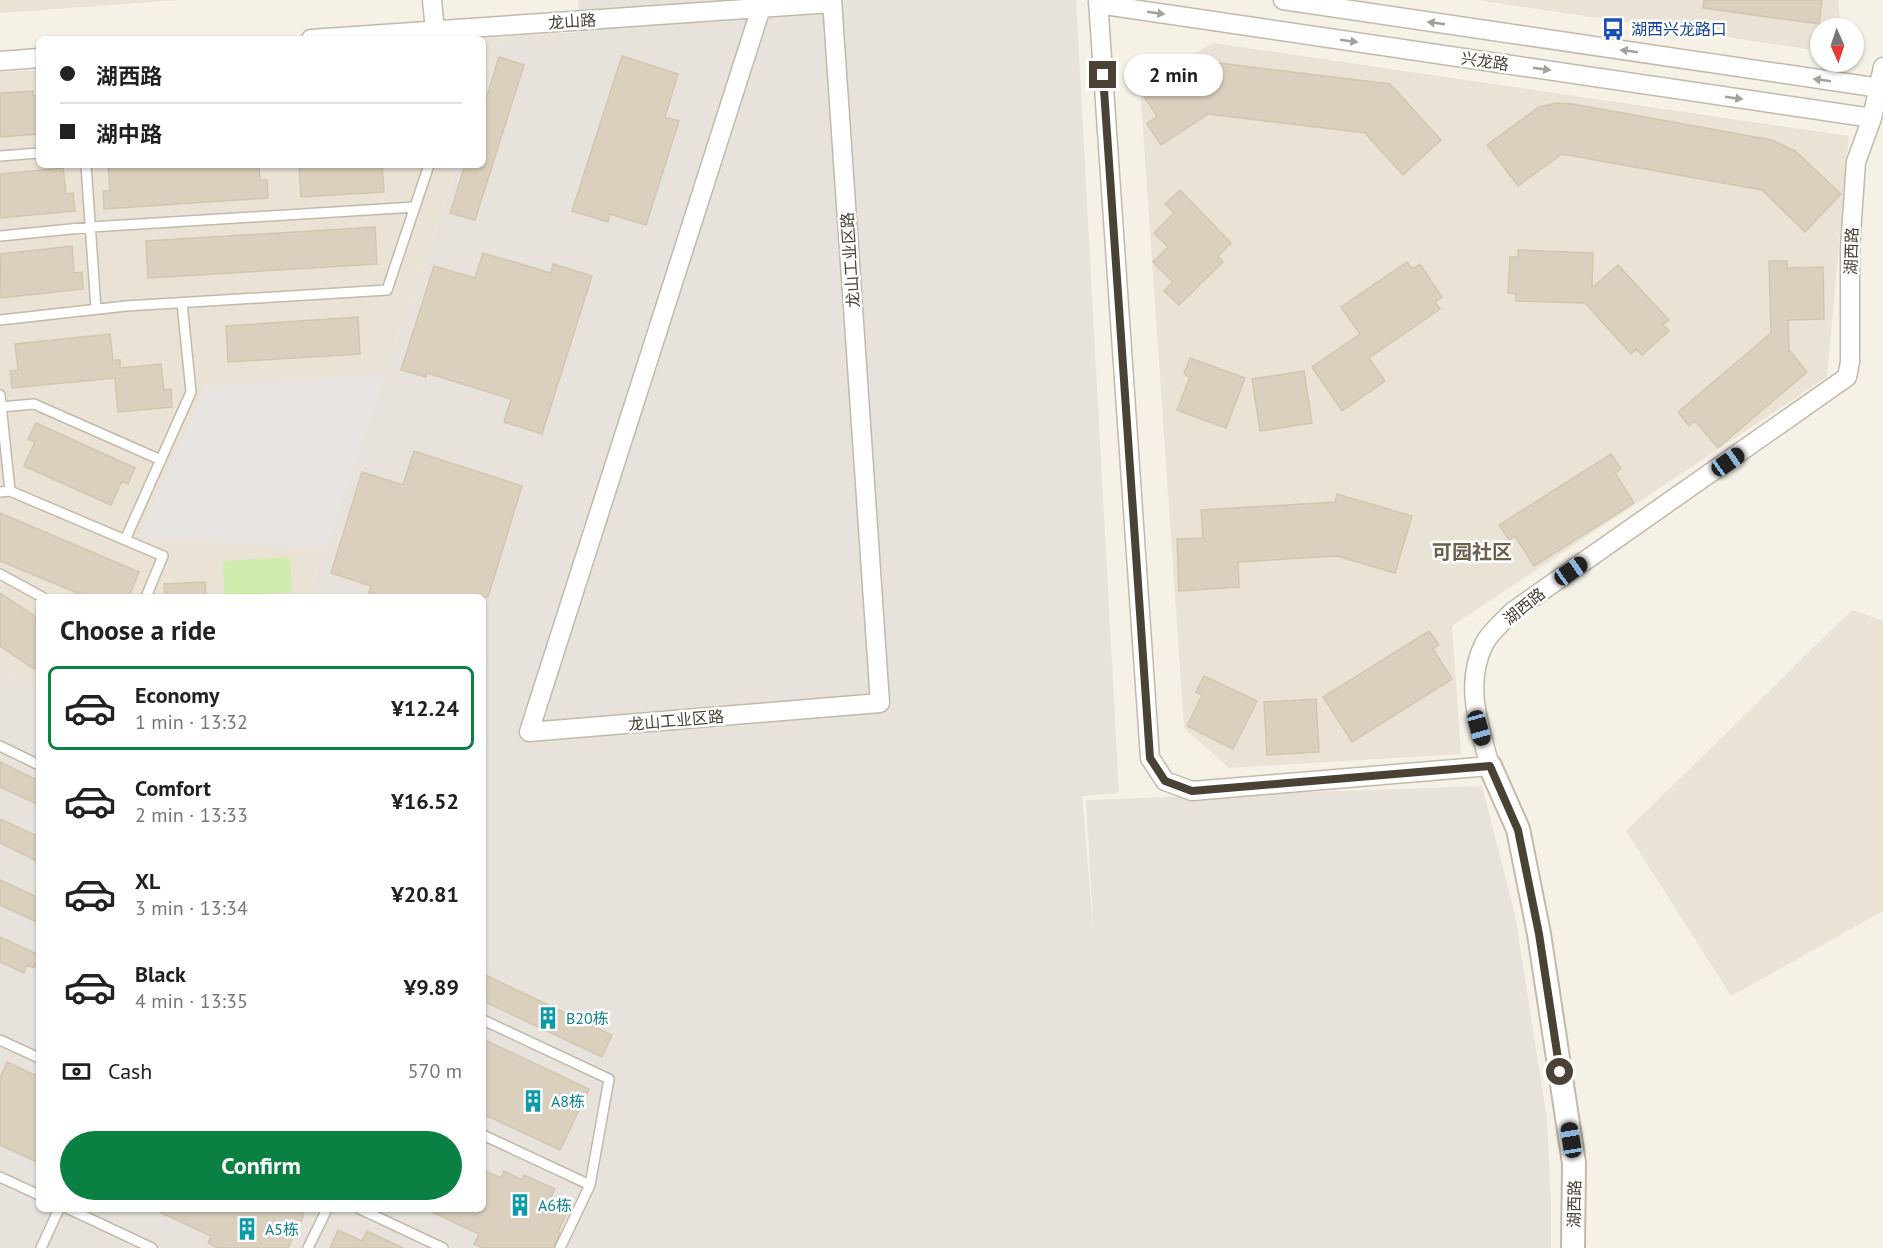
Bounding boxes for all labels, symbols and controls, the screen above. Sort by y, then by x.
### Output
one-way arrow [1146,8,1165,17]
street label: 龙山路 [547,9,597,33]
bus stop icon: 湖西兴龙路口 [1600,16,1626,42]
one-way arrow [1426,18,1445,27]
north arrow [1810,18,1864,72]
map controls [1810,18,1864,72]
place label: 湖西兴龙路口 [1631,19,1727,39]
one-way arrow [1339,37,1358,46]
one-way arrow [1619,47,1638,56]
street label: 兴龙路 [1460,48,1510,74]
callout: 2 min [1124,54,1223,96]
route end [1089,61,1116,88]
text: 湖西路 [96,62,162,90]
text: 2 min [1149,62,1198,88]
one-way arrow [1532,65,1551,74]
one-way arrow [1812,75,1831,84]
one-way arrow [1725,93,1744,102]
text: 湖中路 [96,120,162,148]
street label: 龙山工业区路 [837,211,863,309]
street label: 湖西路 [1840,227,1862,275]
car [1708,444,1748,480]
district label: 可园社区 [1432,539,1512,565]
car [1551,553,1591,589]
street label: 湖西路 [1499,583,1549,629]
text: Choose a ride [60,613,216,647]
icon: car [63,681,117,735]
text: Economy [135,681,219,709]
text: ¥12.24 [391,694,459,722]
street label: 龙山工业区路 [627,706,725,734]
car [1465,708,1493,748]
text: 1 min · 13:32 [135,709,248,735]
icon: car [63,774,117,828]
text: Comfort [135,774,211,802]
text: ¥16.52 [391,787,459,815]
text: 2 min · 13:33 [135,802,248,828]
icon: car [63,867,117,921]
text: XL [135,867,160,895]
text: ¥20.81 [391,880,459,908]
text: 3 min · 13:34 [135,895,248,921]
icon: car [63,960,117,1014]
text: Black [135,960,186,988]
text: ¥9.89 [404,973,459,1001]
text: 4 min · 13:35 [135,988,248,1014]
building icon: B20栋 [535,1005,561,1031]
place label: B20栋 [566,1008,609,1028]
icon: cash [60,1055,93,1088]
text: Cash [108,1057,152,1085]
text: 570 m [408,1058,462,1084]
route start [1546,1058,1573,1085]
building icon: A8栋 [520,1088,546,1114]
place label: A8栋 [551,1091,585,1111]
car [1559,1121,1583,1159]
button: Confirm [60,1131,462,1200]
street label: 湖西路 [1564,1180,1584,1228]
building icon: A6栋 [507,1192,533,1218]
place label: A6栋 [538,1195,572,1215]
building icon: A5栋 [234,1216,260,1242]
place label: A5栋 [265,1219,299,1239]

